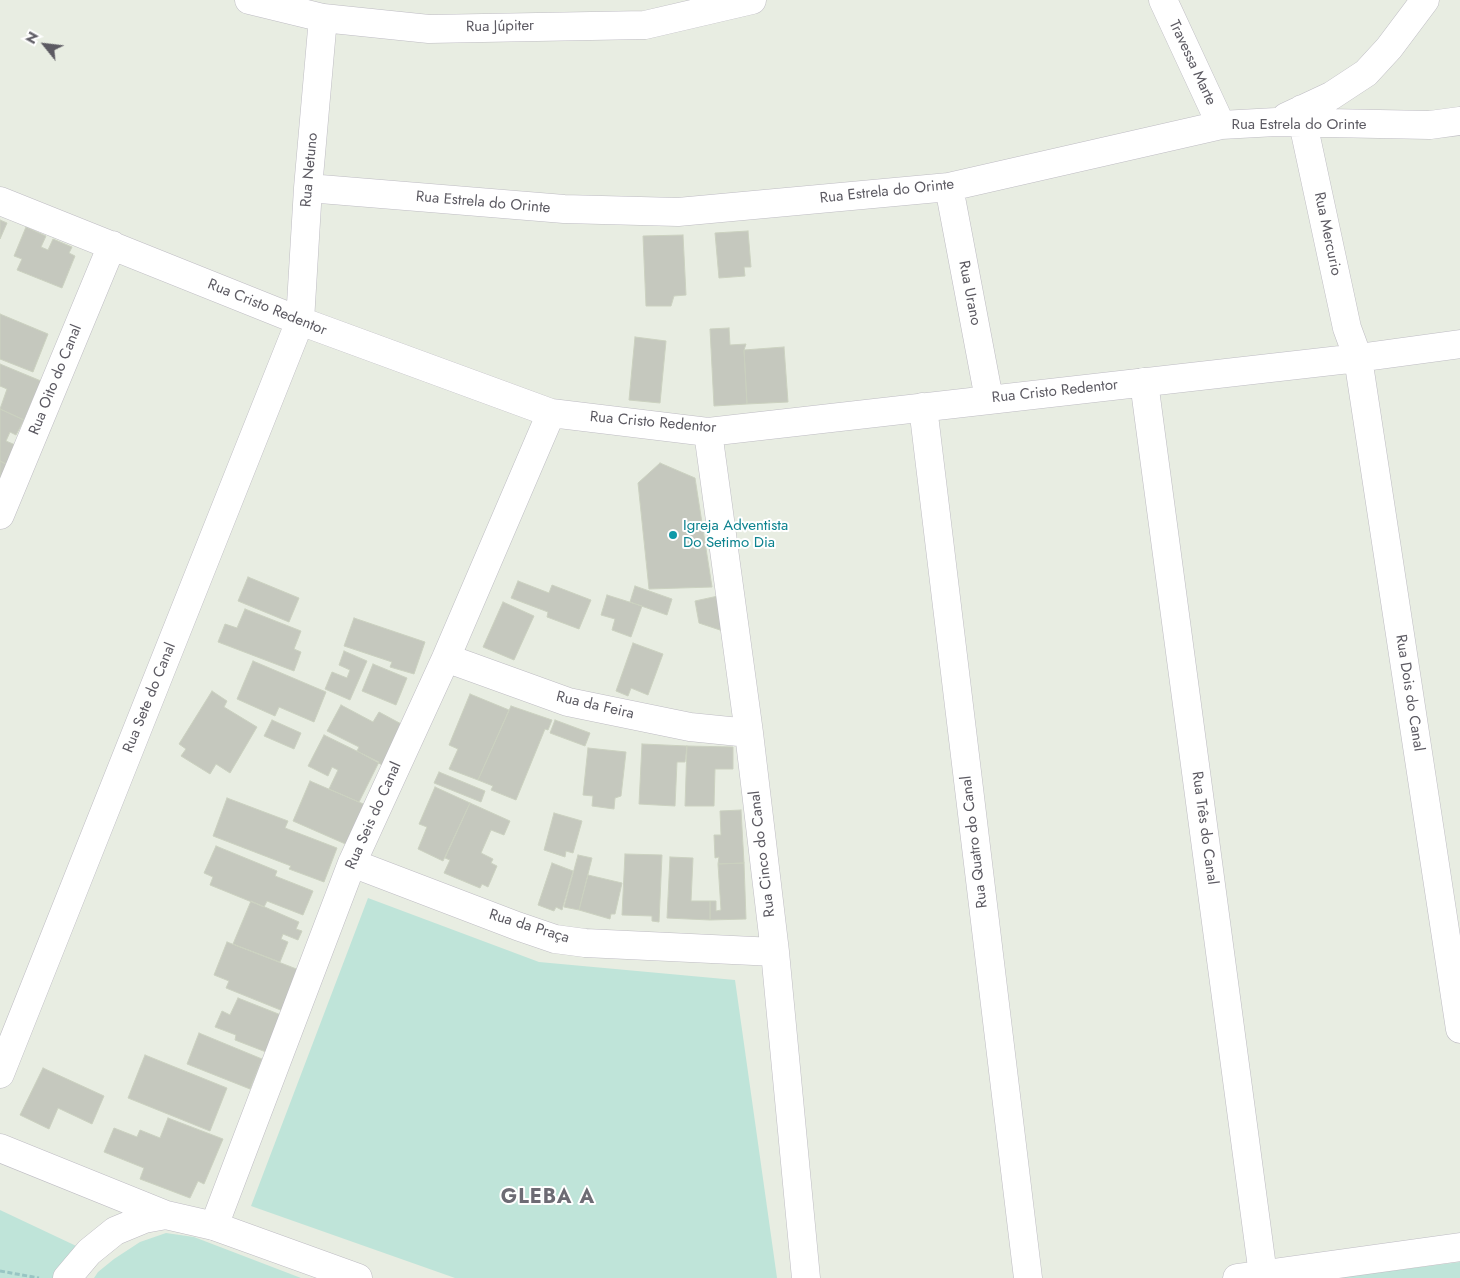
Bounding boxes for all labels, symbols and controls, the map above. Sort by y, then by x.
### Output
street label: Rua Júpiter [466,17,534,37]
street label: Travessa Marte [1164,18,1220,108]
north arrow [20,20,70,70]
text: N [20,28,43,47]
street label: Rua Estrela do Orinte [1231,116,1367,134]
street label: Rua Netuno [298,132,322,208]
street label: Rua Estrela do Orinte [819,176,955,208]
street label: Rua Estrela do Orinte [415,188,551,218]
street label: Rua Mercurio [1309,191,1345,277]
street label: Rua Urano [954,259,984,327]
street label: Rua Cristo Redentor [205,276,329,340]
street label: Rua Oito do Canal [26,322,86,438]
street label: Rua Cristo Redentor [991,376,1119,408]
street label: Rua Cristo Redentor [589,409,717,437]
place label: Igreja Adventista Do Setimo Dia [683,517,788,552]
marker: Igreja Adventista Do Setimo Dia [667,529,679,541]
street label: Rua Dois do Canal [1391,633,1427,753]
street label: Rua Sete do Canal [120,640,180,756]
street label: Rua da Feira [554,688,636,724]
street label: Rua Seis do Canal [342,760,406,872]
street label: Rua Três do Canal [1187,770,1221,886]
street label: Rua Quatro do Canal [958,775,992,909]
street label: Rua Cinco do Canal [746,790,780,918]
street label: Rua da Praça [487,906,571,948]
district label: GLEBA A [500,1186,596,1210]

